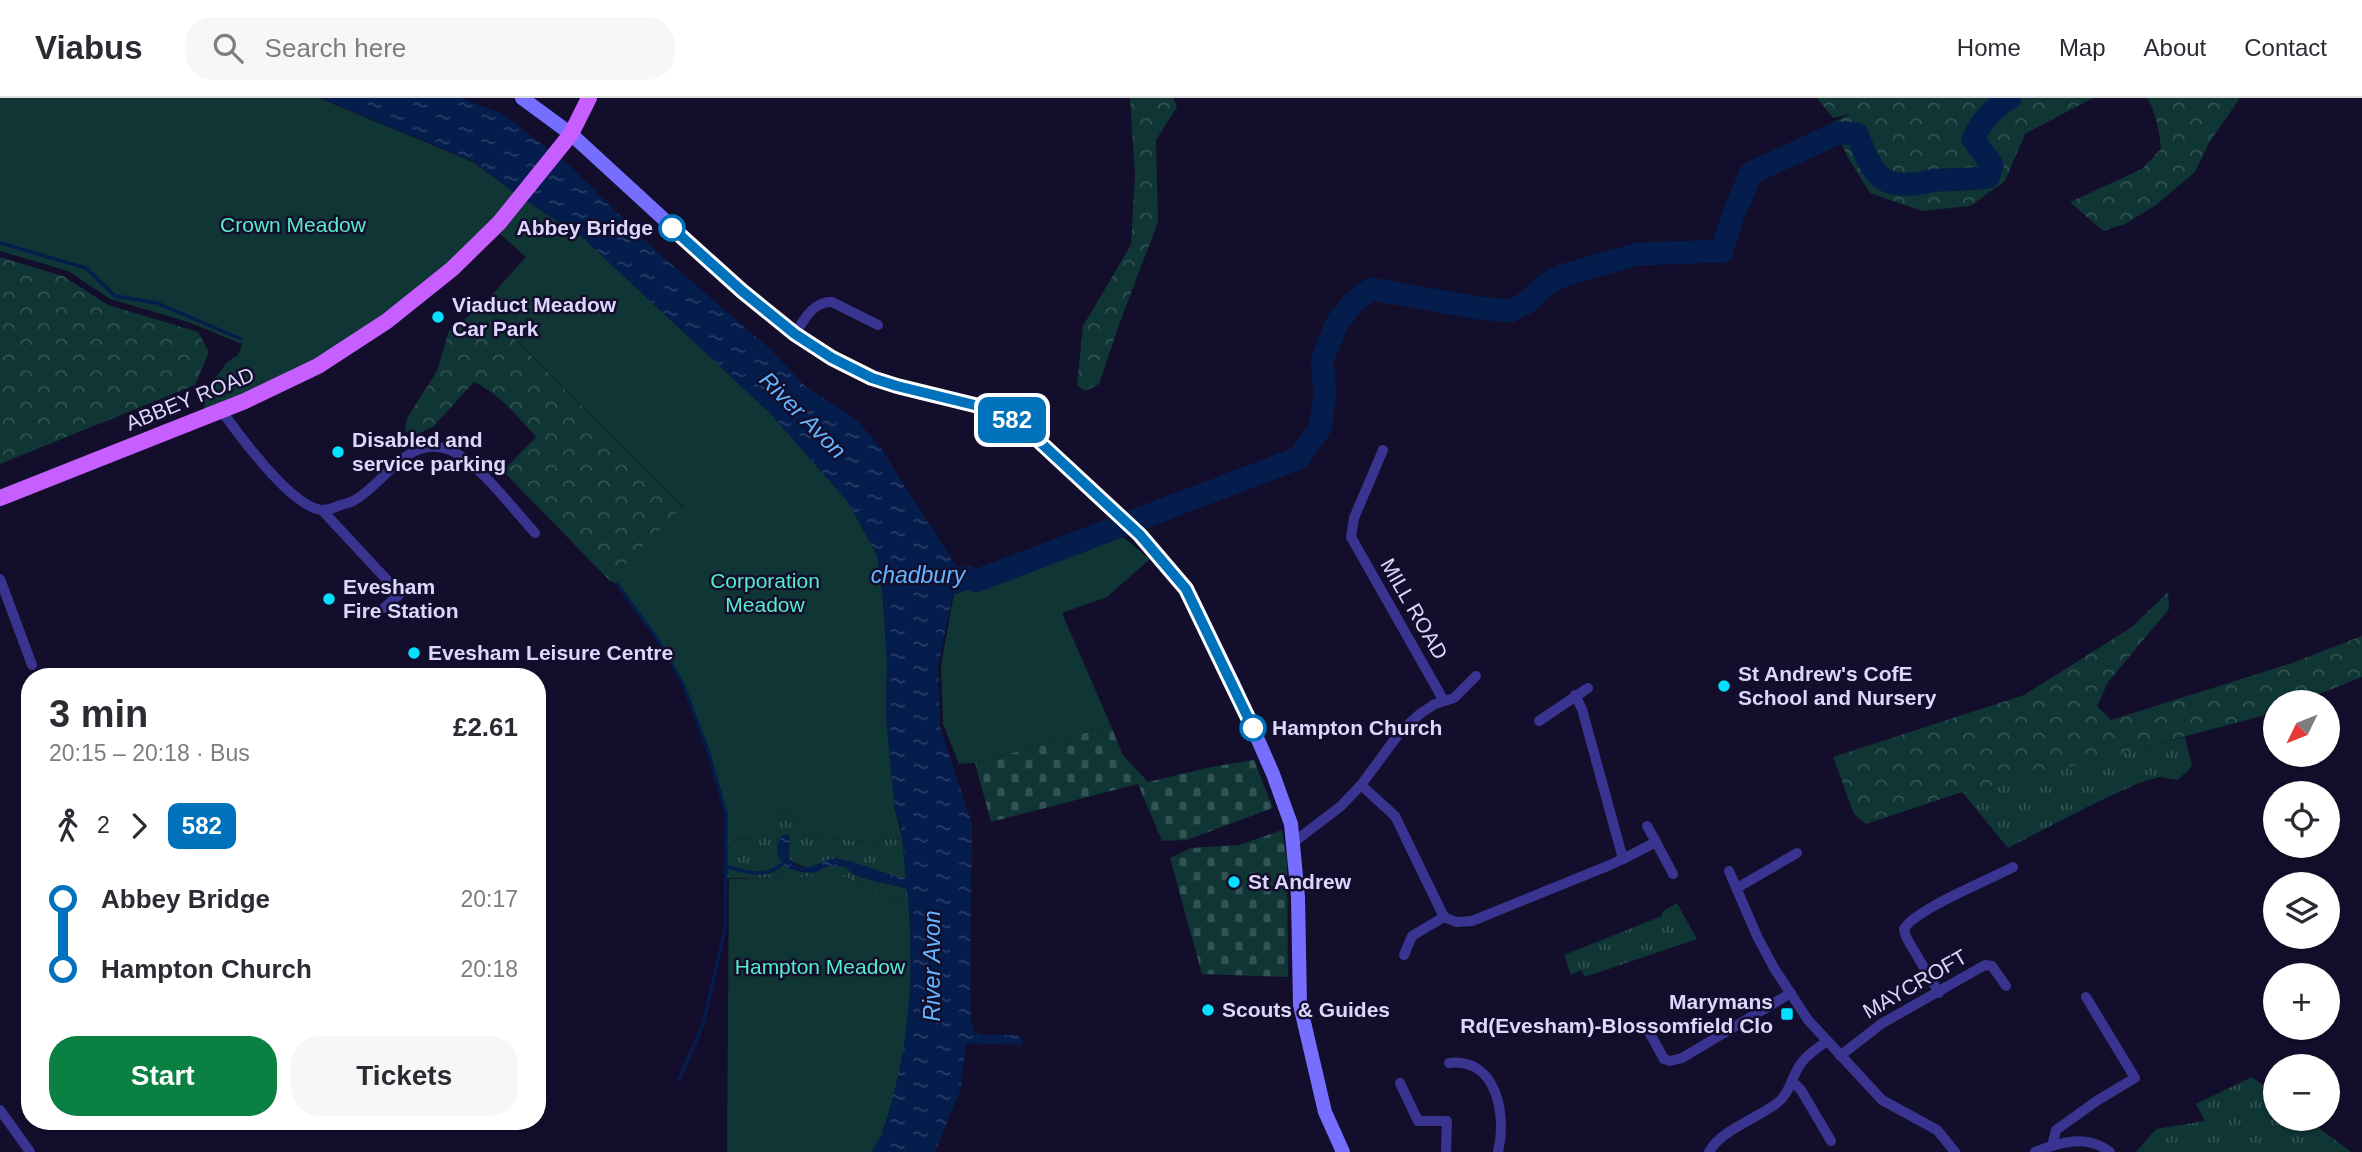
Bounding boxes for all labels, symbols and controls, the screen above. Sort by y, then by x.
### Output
search box [185,17,675,80]
text: Viabus [35,29,143,66]
icon: search [209,29,247,67]
text: Search here [265,33,406,63]
text: Home [1957,34,2021,61]
text: Map [2059,34,2106,61]
text: About [2144,34,2206,61]
text: Contact [2244,34,2327,61]
park label: Crown Meadow [220,213,367,236]
marker: Abbey Bridge [659,215,685,241]
place label: Abbey Bridge [516,216,653,239]
place label: Viaduct Meadow Car Park [452,293,617,340]
marker: Viaduct Meadow Car Park [430,309,446,325]
street label: ABBEY ROAD [122,362,257,435]
water label: River Avon [754,366,852,464]
line badge: 582 [972,397,1052,443]
text: 582 [992,406,1032,433]
place label: Disabled and service parking [352,428,506,475]
marker: Disabled and service parking [330,444,346,460]
street label: MILL ROAD [1376,554,1452,663]
water label: chadbury [871,562,967,588]
park label: Corporation Meadow [710,569,820,616]
place label: Evesham Fire Station [343,575,459,622]
marker: Evesham Fire Station [321,591,337,607]
place label: Evesham Leisure Centre [428,641,673,664]
marker: Evesham Leisure Centre [406,645,422,661]
place label: St Andrew's CofE School and Nursery [1738,662,1937,709]
marker: St Andrew's CofE School and Nursery [1716,678,1732,694]
north arrow [2263,690,2340,766]
map controls [2263,690,2340,1131]
text: 3 min [49,693,148,735]
text: £2.61 [453,712,518,742]
marker: Hampton Church [1240,715,1266,741]
place label: Hampton Church [1272,716,1442,739]
text: 20:15 – 20:18 · Bus [49,740,250,766]
button: locate [2263,781,2340,858]
icon: walk [49,807,87,845]
icon: forward [120,807,158,845]
text: 2 [97,812,110,838]
text: 582 [182,812,222,839]
place label: St Andrew [1248,870,1352,893]
button: layers [2263,872,2340,949]
marker: St Andrew [1226,874,1242,890]
text: Abbey Bridge [101,884,270,914]
text: 20:17 [460,886,518,912]
water label: River Avon [919,910,945,1022]
street label: MAYCROFT [1859,944,1971,1023]
text: Hampton Church [101,954,312,984]
park label: Hampton Meadow [735,955,906,978]
text: 20:18 [460,956,518,982]
button: + [2263,963,2340,1040]
place label: Marymans Rd(Evesham)-Blossomfield Clo [1460,990,1773,1037]
place label: Scouts & Guides [1222,998,1390,1021]
marker: Scouts & Guides [1200,1002,1216,1018]
marker: Marymans Rd(Evesham)-Blossomfield Clo [1779,1006,1795,1022]
button: Start [49,1036,277,1116]
button: Tickets [291,1036,518,1116]
button: − [2263,1054,2340,1131]

